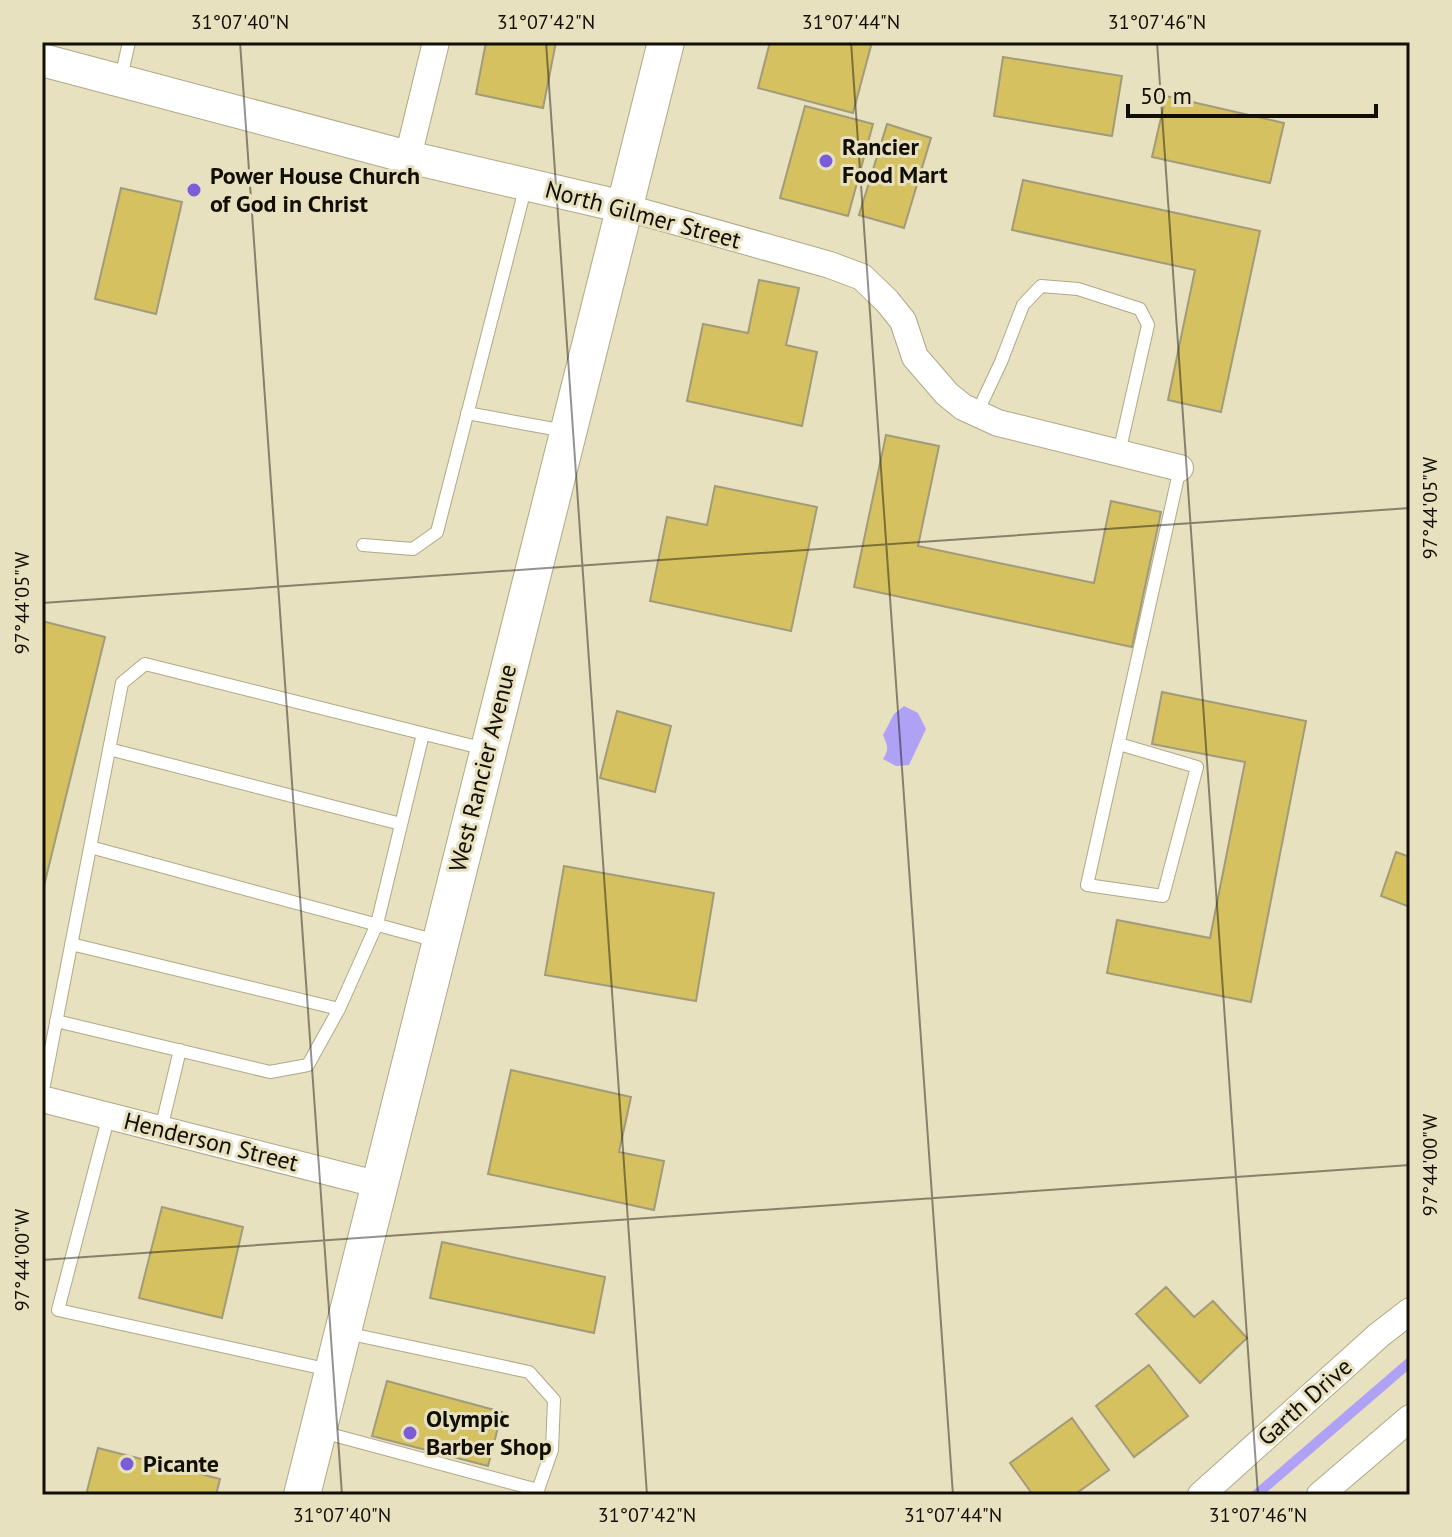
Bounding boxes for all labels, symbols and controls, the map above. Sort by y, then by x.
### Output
text: 31°07'40"N [191,9,289,35]
text: 31°07'42"N [497,9,595,35]
text: 31°07'44"N [802,9,900,35]
text: 31°07'46"N [1108,9,1206,35]
scale bar [1128,68,1376,118]
text: 50 m [1140,80,1192,111]
place label: Rancier Food Mart [842,131,948,190]
marker: Rancier Food Mart [817,152,835,170]
place label: Power House Church of God in Christ [210,160,420,219]
street label: North Gilmer Street [542,174,744,256]
marker: Power House Church of God in Christ [185,181,203,199]
text: 97°44'05"W [1417,456,1443,559]
text: 97°44'05"W [9,551,35,654]
street label: West Rancier Avenue [442,661,523,875]
street label: Henderson Street [121,1105,301,1178]
text: 97°44'00"W [1417,1113,1443,1216]
text: 97°44'00"W [9,1208,35,1311]
street label: Garth Drive [1251,1351,1358,1452]
place label: Olympic Barber Shop [426,1403,552,1462]
marker: Olympic Barber Shop [401,1424,419,1442]
place label: Picante [143,1448,219,1479]
marker: Picante [118,1455,136,1473]
text: 31°07'40"N [293,1502,391,1528]
text: 31°07'42"N [598,1502,696,1528]
text: 31°07'44"N [904,1502,1002,1528]
text: 31°07'46"N [1209,1502,1307,1528]

